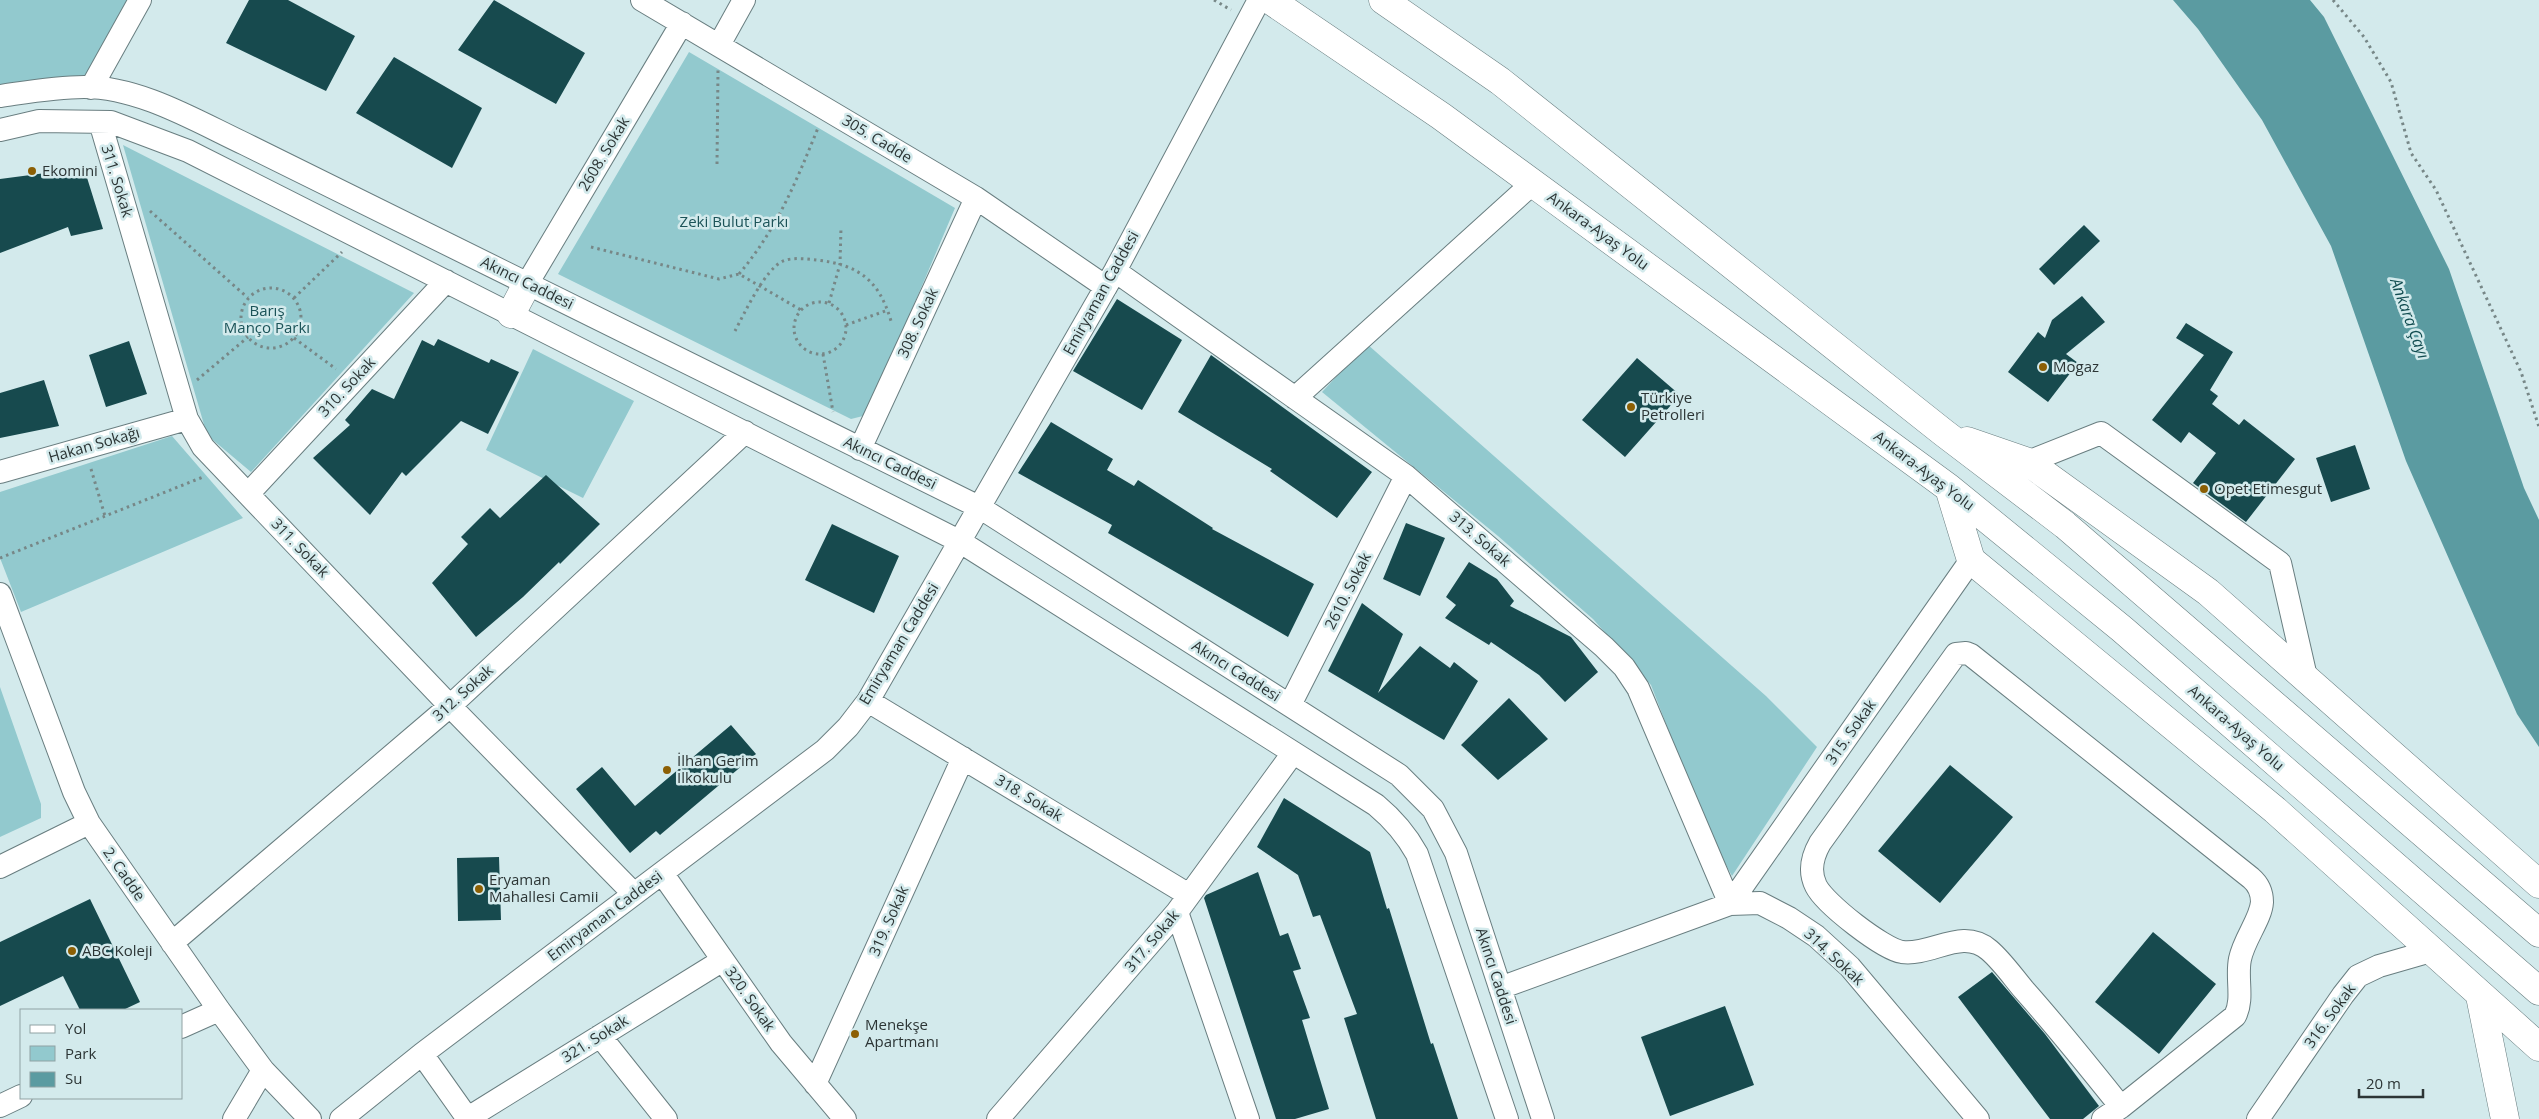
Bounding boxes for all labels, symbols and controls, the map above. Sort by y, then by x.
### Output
street label: 305. Cadde [839,109,916,167]
street label: 2608. Sokak [573,112,633,194]
street label: 311. Sokak [97,142,139,220]
place label: Ekomini [42,160,98,180]
marker: Ekomini [26,165,38,177]
street label: Ankara-Ayaş Yolu [1544,187,1653,274]
park label: Zeki Bulut Parkı [680,211,788,231]
street label: Emiryaman Caddesi [1058,227,1143,358]
street label: Akıncı Caddesi [478,251,577,313]
water label: Ankara Çayı [2385,274,2435,361]
street label: 308. Sokak [892,284,942,361]
park label: Barış Manço Parkı [224,300,310,337]
street label: 310. Sokak [313,352,379,421]
place label: Mogaz [2053,356,2099,376]
marker: Mogaz [2037,361,2049,373]
place label: Türkiye Petrolleri [1641,387,1705,424]
marker: Türkiye Petrolleri [1625,401,1637,413]
street label: Hakan Sokağı [46,421,142,467]
street label: Ankara-Ayaş Yolu [1870,426,1979,515]
street label: Akıncı Caddesi [841,431,940,493]
place label: Opet Etimesgut [2214,478,2322,498]
marker: Opet Etimesgut [2198,483,2210,495]
street label: 313. Sokak [1446,506,1516,570]
street label: 311. Sokak [268,513,334,581]
street label: 2610. Sokak [1319,549,1375,632]
street label: Emiryaman Caddesi [854,579,942,708]
street label: Akıncı Caddesi [1189,635,1285,705]
street label: 312. Sokak [428,660,497,725]
street label: Ankara-Ayaş Yolu [2184,680,2289,774]
street label: 315. Sokak [1821,695,1880,768]
place label: İlhan Gerim İlkokulu [677,750,759,787]
marker: İlhan Gerim İlkokulu [661,764,673,776]
street label: 318. Sokak [992,769,1067,825]
street label: 2. Cadde [99,843,151,904]
street label: Emiryaman Caddesi [543,865,666,965]
place label: Eryaman Mahallesi Camii [489,869,598,906]
street label: 319. Sokak [864,882,913,959]
marker: Eryaman Mahallesi Camii [473,883,485,895]
street label: 317. Sokak [1119,905,1183,975]
street label: 314. Sokak [1800,923,1869,989]
street label: Akıncı Caddesi [1472,925,1522,1027]
place label: ABC Koleji [82,940,153,960]
marker: ABC Koleji [66,945,78,957]
street label: 320. Sokak [721,962,781,1035]
street label: 316. Sokak [2299,979,2359,1052]
legend [20,1009,182,1099]
street label: 321. Sokak [557,1010,632,1066]
place label: Menekşe Apartmanı [865,1014,939,1051]
text: Yol [65,1018,86,1038]
marker: Menekşe Apartmanı [849,1028,861,1040]
text: Park [65,1043,96,1063]
scale bar [2359,1066,2423,1098]
text: Su [65,1068,82,1088]
text: 20 m [2366,1073,2401,1093]

